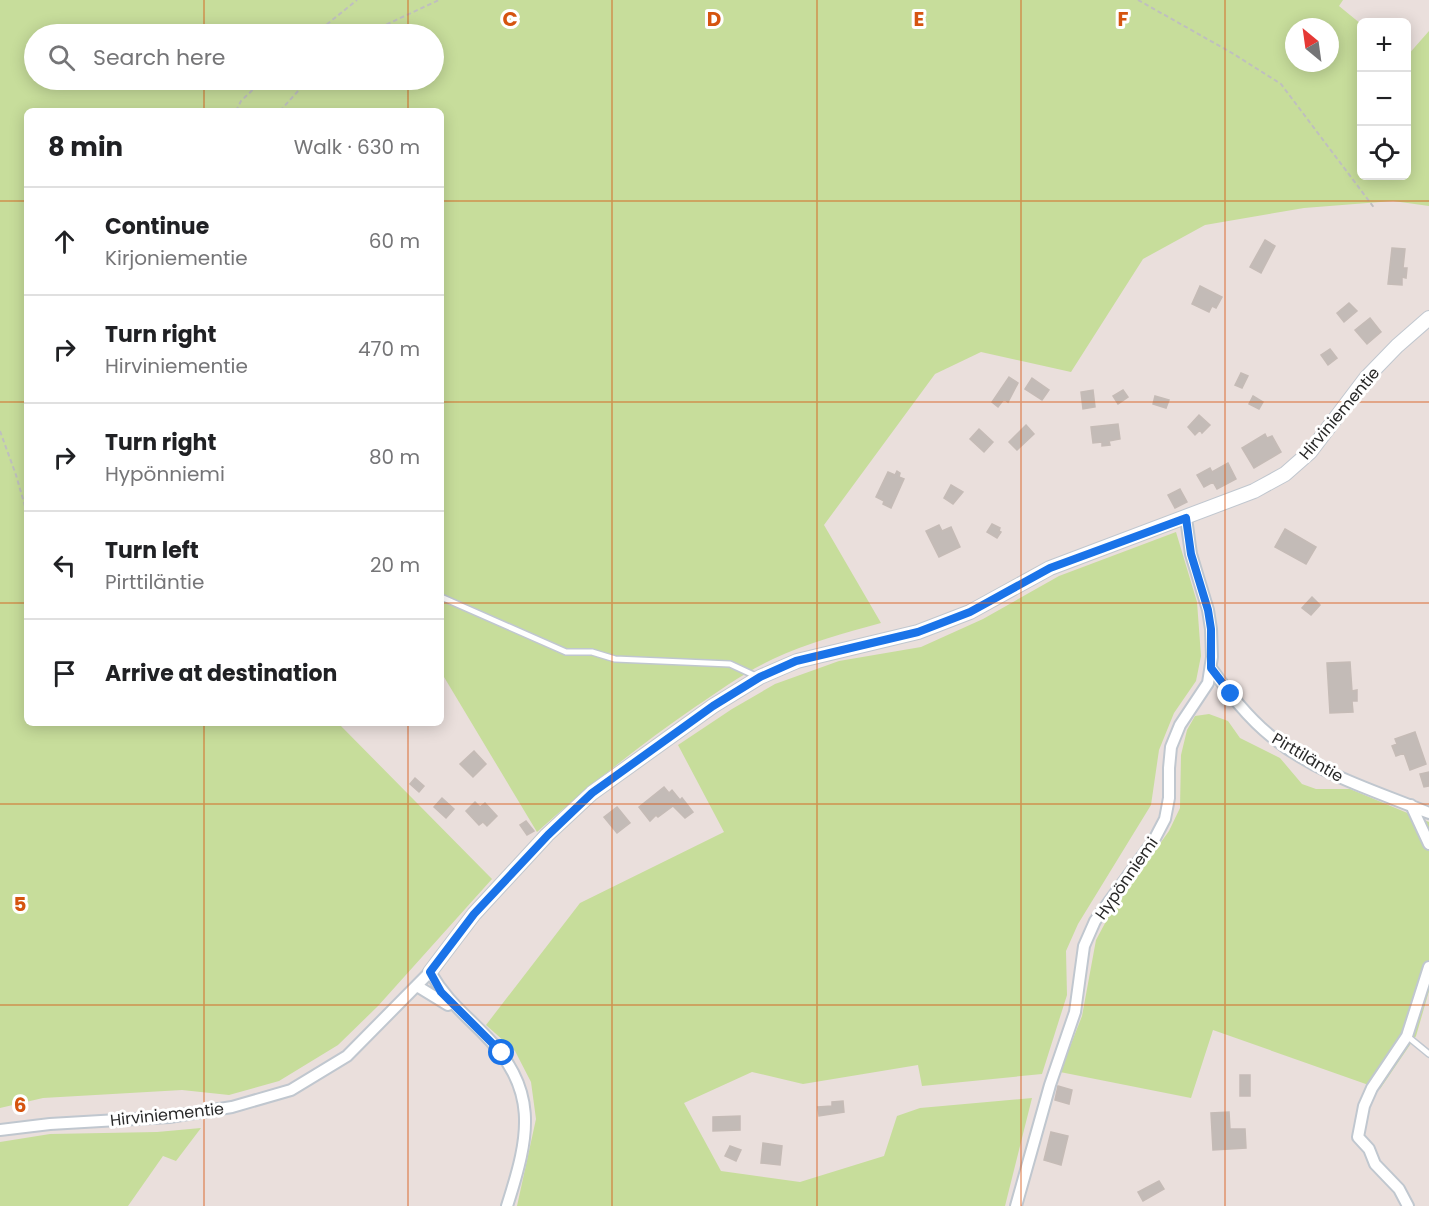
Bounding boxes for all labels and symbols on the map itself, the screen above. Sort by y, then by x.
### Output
text: C [502,5,518,33]
text: D [707,5,721,33]
text: E [914,5,924,33]
text: F [1118,5,1129,33]
north arrow [1285,18,1339,72]
street label: Hirviniementie [1294,362,1385,464]
route end [1217,680,1243,706]
street label: Pirttiläntie [1268,727,1348,788]
street label: Hypönniemi [1089,832,1163,924]
text: 5 [14,890,27,918]
route start [488,1039,514,1065]
text: 6 [14,1091,26,1119]
street label: Hirviniementie [109,1097,225,1132]

